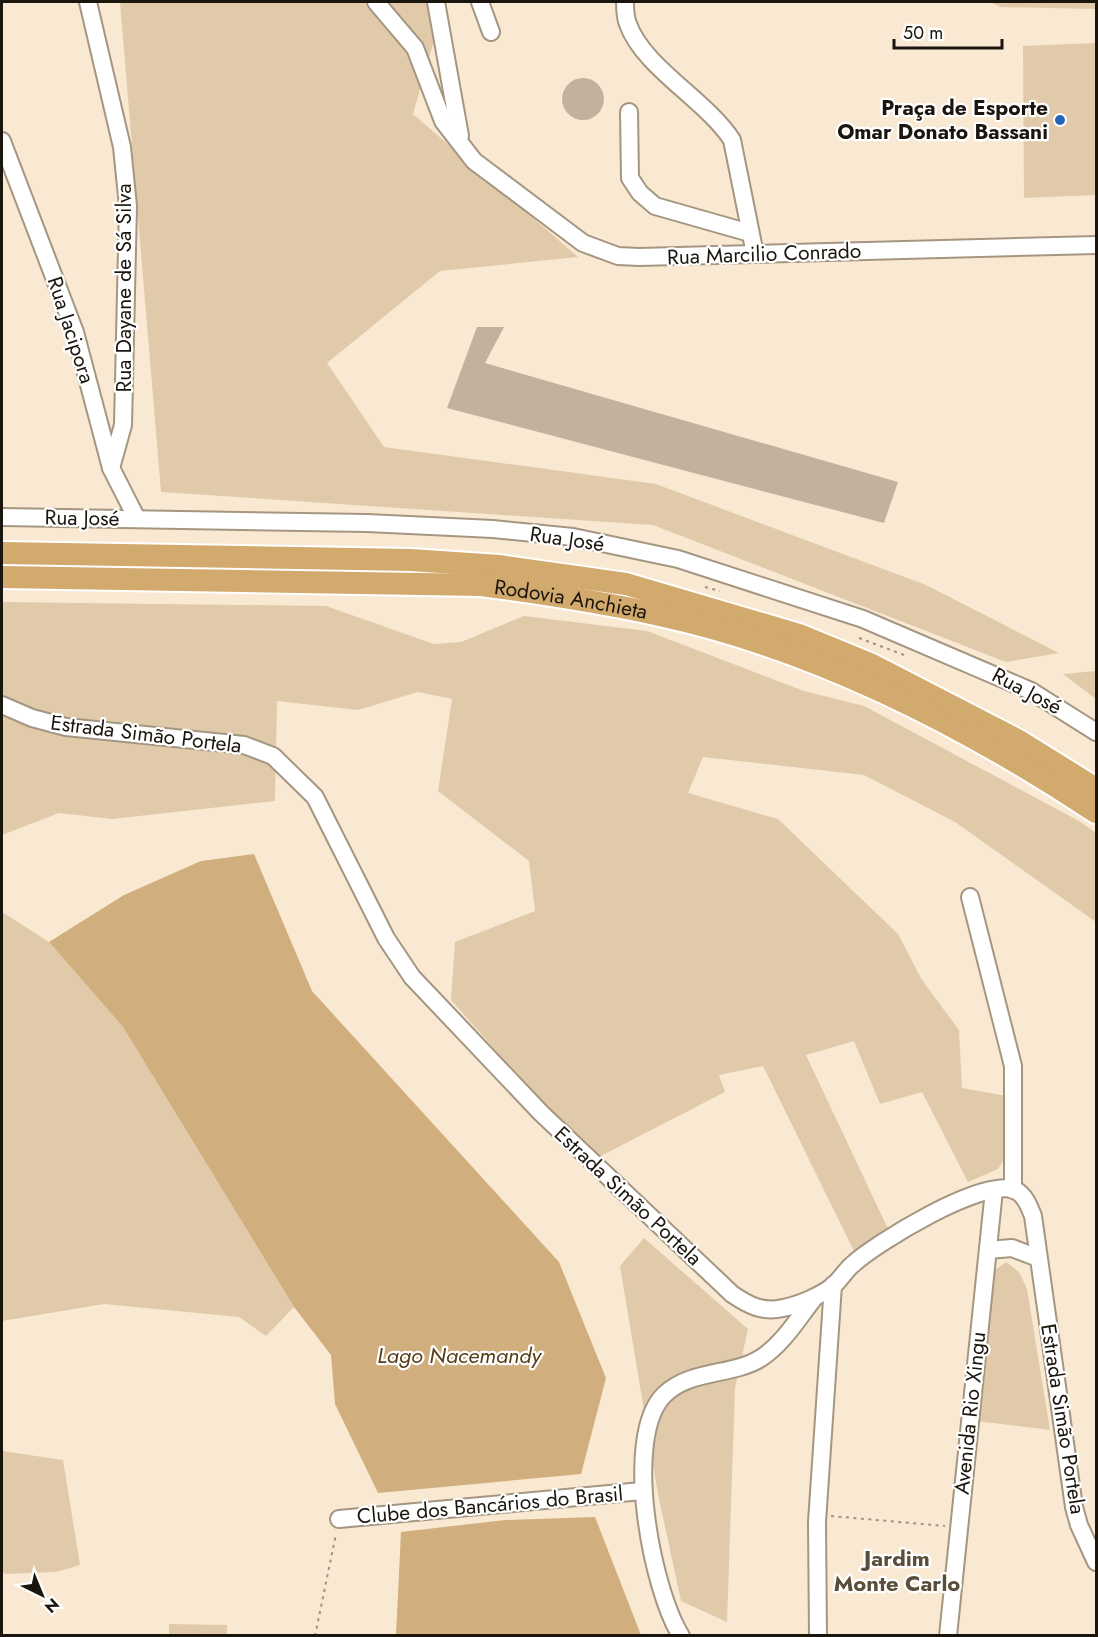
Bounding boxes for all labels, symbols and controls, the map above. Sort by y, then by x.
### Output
scale bar [894,12,1002,50]
text: 50 m [903,20,943,46]
place label: Praça de Esporte Omar Donato Bassani [837,93,1048,147]
marker: Praça de Esporte Omar Donato Bassani [1053,113,1067,127]
street label: Rua Dayane de Sá Silva [109,183,139,393]
street label: Rua Marcilio Conrado [666,236,862,272]
street label: Rua Jacipora [40,273,102,387]
street label: Rua José [44,502,120,534]
street label: Rua José [528,519,606,559]
street label: Rodovia Anchieta [492,572,650,627]
street label: Rua José [987,660,1067,722]
street label: Estrada Simão Portela [49,707,243,761]
street label: Estrada Simão Portela [547,1119,709,1273]
street label: Estrada Simão Portela [1033,1322,1093,1516]
street label: Avenida Rio Xingu [947,1330,993,1496]
water label: Lago Nacemandy [377,1339,542,1371]
street label: Clube dos Bancários do Brasil [356,1478,624,1532]
district label: Jardim Monte Carlo [834,1542,960,1599]
north arrow [12,1565,72,1625]
text: N [39,1593,64,1618]

